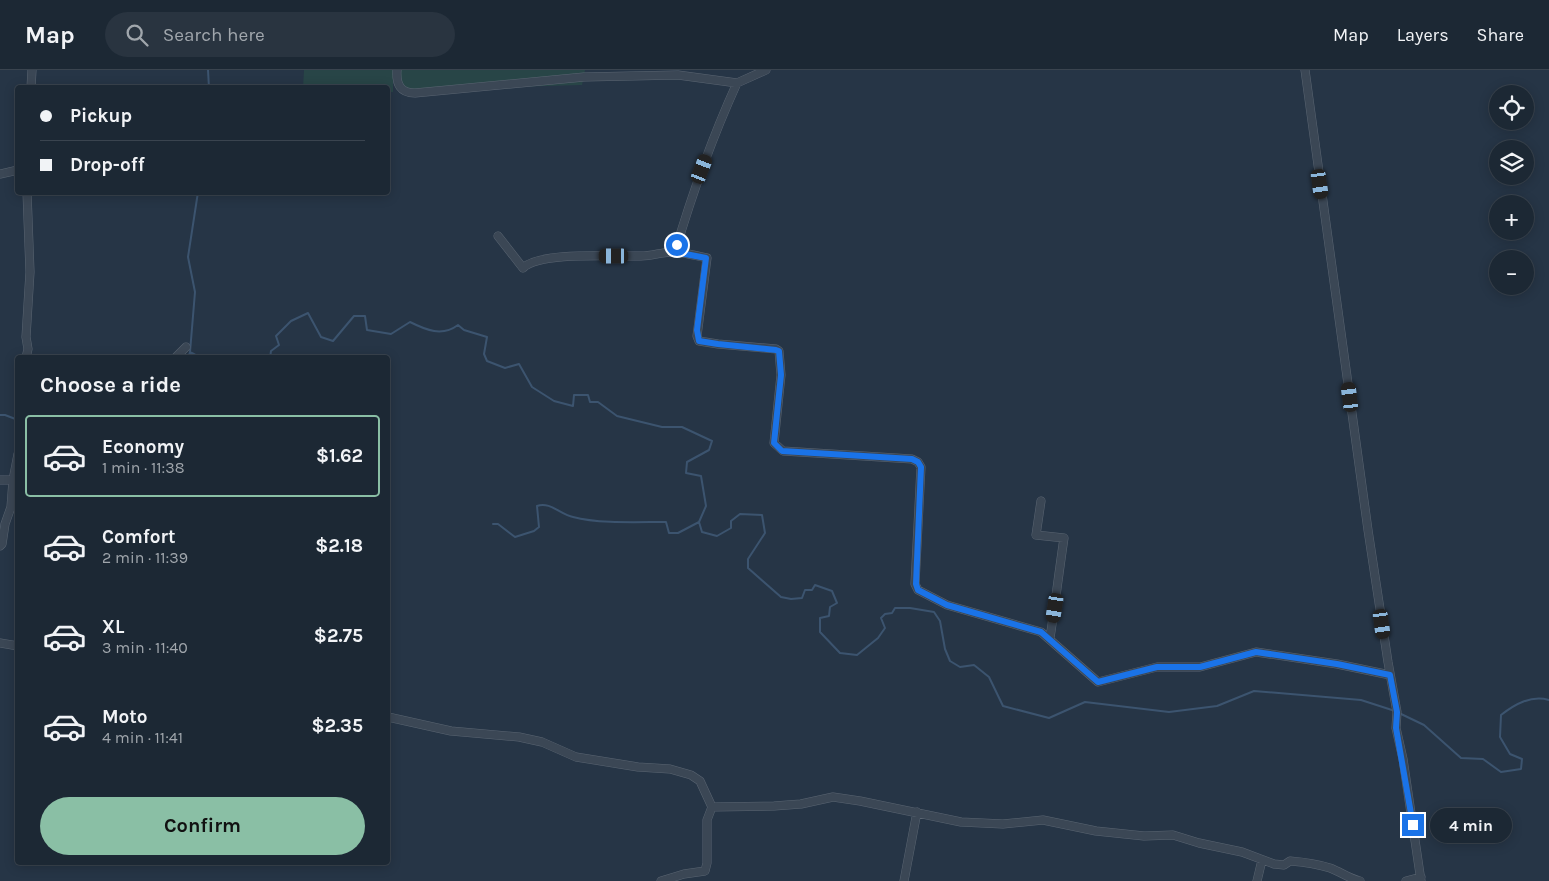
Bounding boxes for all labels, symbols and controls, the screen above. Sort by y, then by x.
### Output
search box [105,12,455,57]
text: Map [25,21,75,49]
icon: search [123,21,151,49]
text: Search here [163,24,265,46]
text: Map [1333,24,1369,46]
text: Layers [1397,24,1449,46]
text: Share [1477,24,1524,46]
map controls [1489,85,1534,295]
button: locate [1489,85,1534,130]
text: Pickup [70,105,132,127]
button: layers [1489,140,1534,185]
car [689,152,714,186]
text: Drop-off [70,154,145,176]
car [1310,168,1329,200]
button: + [1489,195,1534,240]
route start [666,234,688,256]
car [599,249,629,264]
button: − [1489,250,1534,295]
text: Choose a ride [40,372,181,398]
car [1340,381,1359,413]
icon: car [42,434,87,479]
text: Economy [102,436,184,458]
text: $1.62 [316,445,363,467]
text: 1 min · 11:38 [102,458,184,477]
icon: car [42,524,87,569]
text: Comfort [102,526,176,548]
text: $2.18 [315,535,363,557]
text: 2 min · 11:39 [102,548,188,567]
car [1045,592,1064,624]
car [1372,608,1391,640]
icon: car [42,614,87,659]
text: XL [102,616,124,638]
text: $2.75 [314,625,363,647]
text: 3 min · 11:40 [102,638,188,657]
icon: car [42,704,87,749]
text: Moto [102,706,148,728]
text: $2.35 [311,715,363,737]
text: 4 min · 11:41 [102,728,183,747]
button: Confirm [40,797,365,855]
callout: 4 min [1430,808,1513,842]
route end [1402,814,1424,836]
text: 4 min [1449,816,1493,835]

